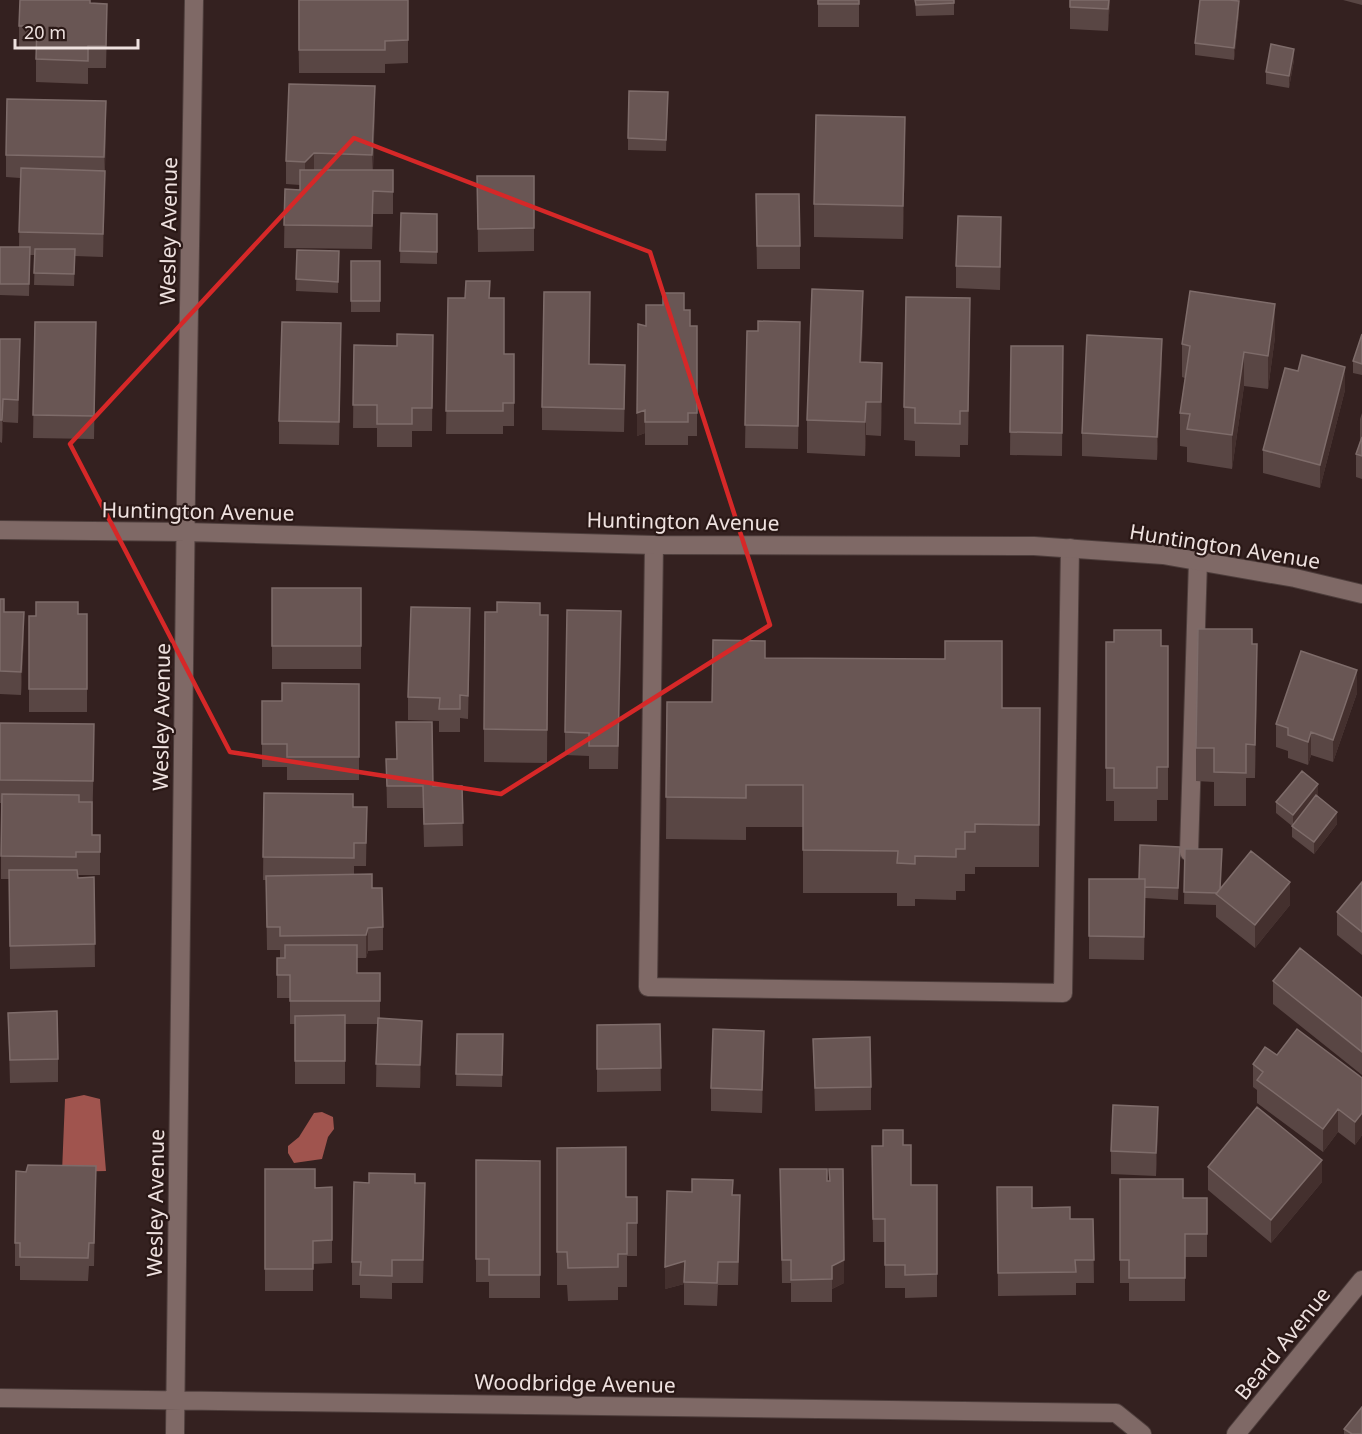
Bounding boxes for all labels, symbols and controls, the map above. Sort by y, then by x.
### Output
scale bar [15,12,138,50]
text: 20 m [24,20,66,44]
street label: Wesley Avenue [153,157,183,305]
street label: Huntington Avenue [101,495,295,527]
street label: Huntington Avenue [586,505,780,537]
street label: Huntington Avenue [1128,517,1322,575]
street label: Wesley Avenue [146,643,176,791]
street label: Wesley Avenue [140,1129,170,1277]
street label: Beard Avenue [1228,1281,1336,1405]
street label: Woodbridge Avenue [474,1367,676,1399]

